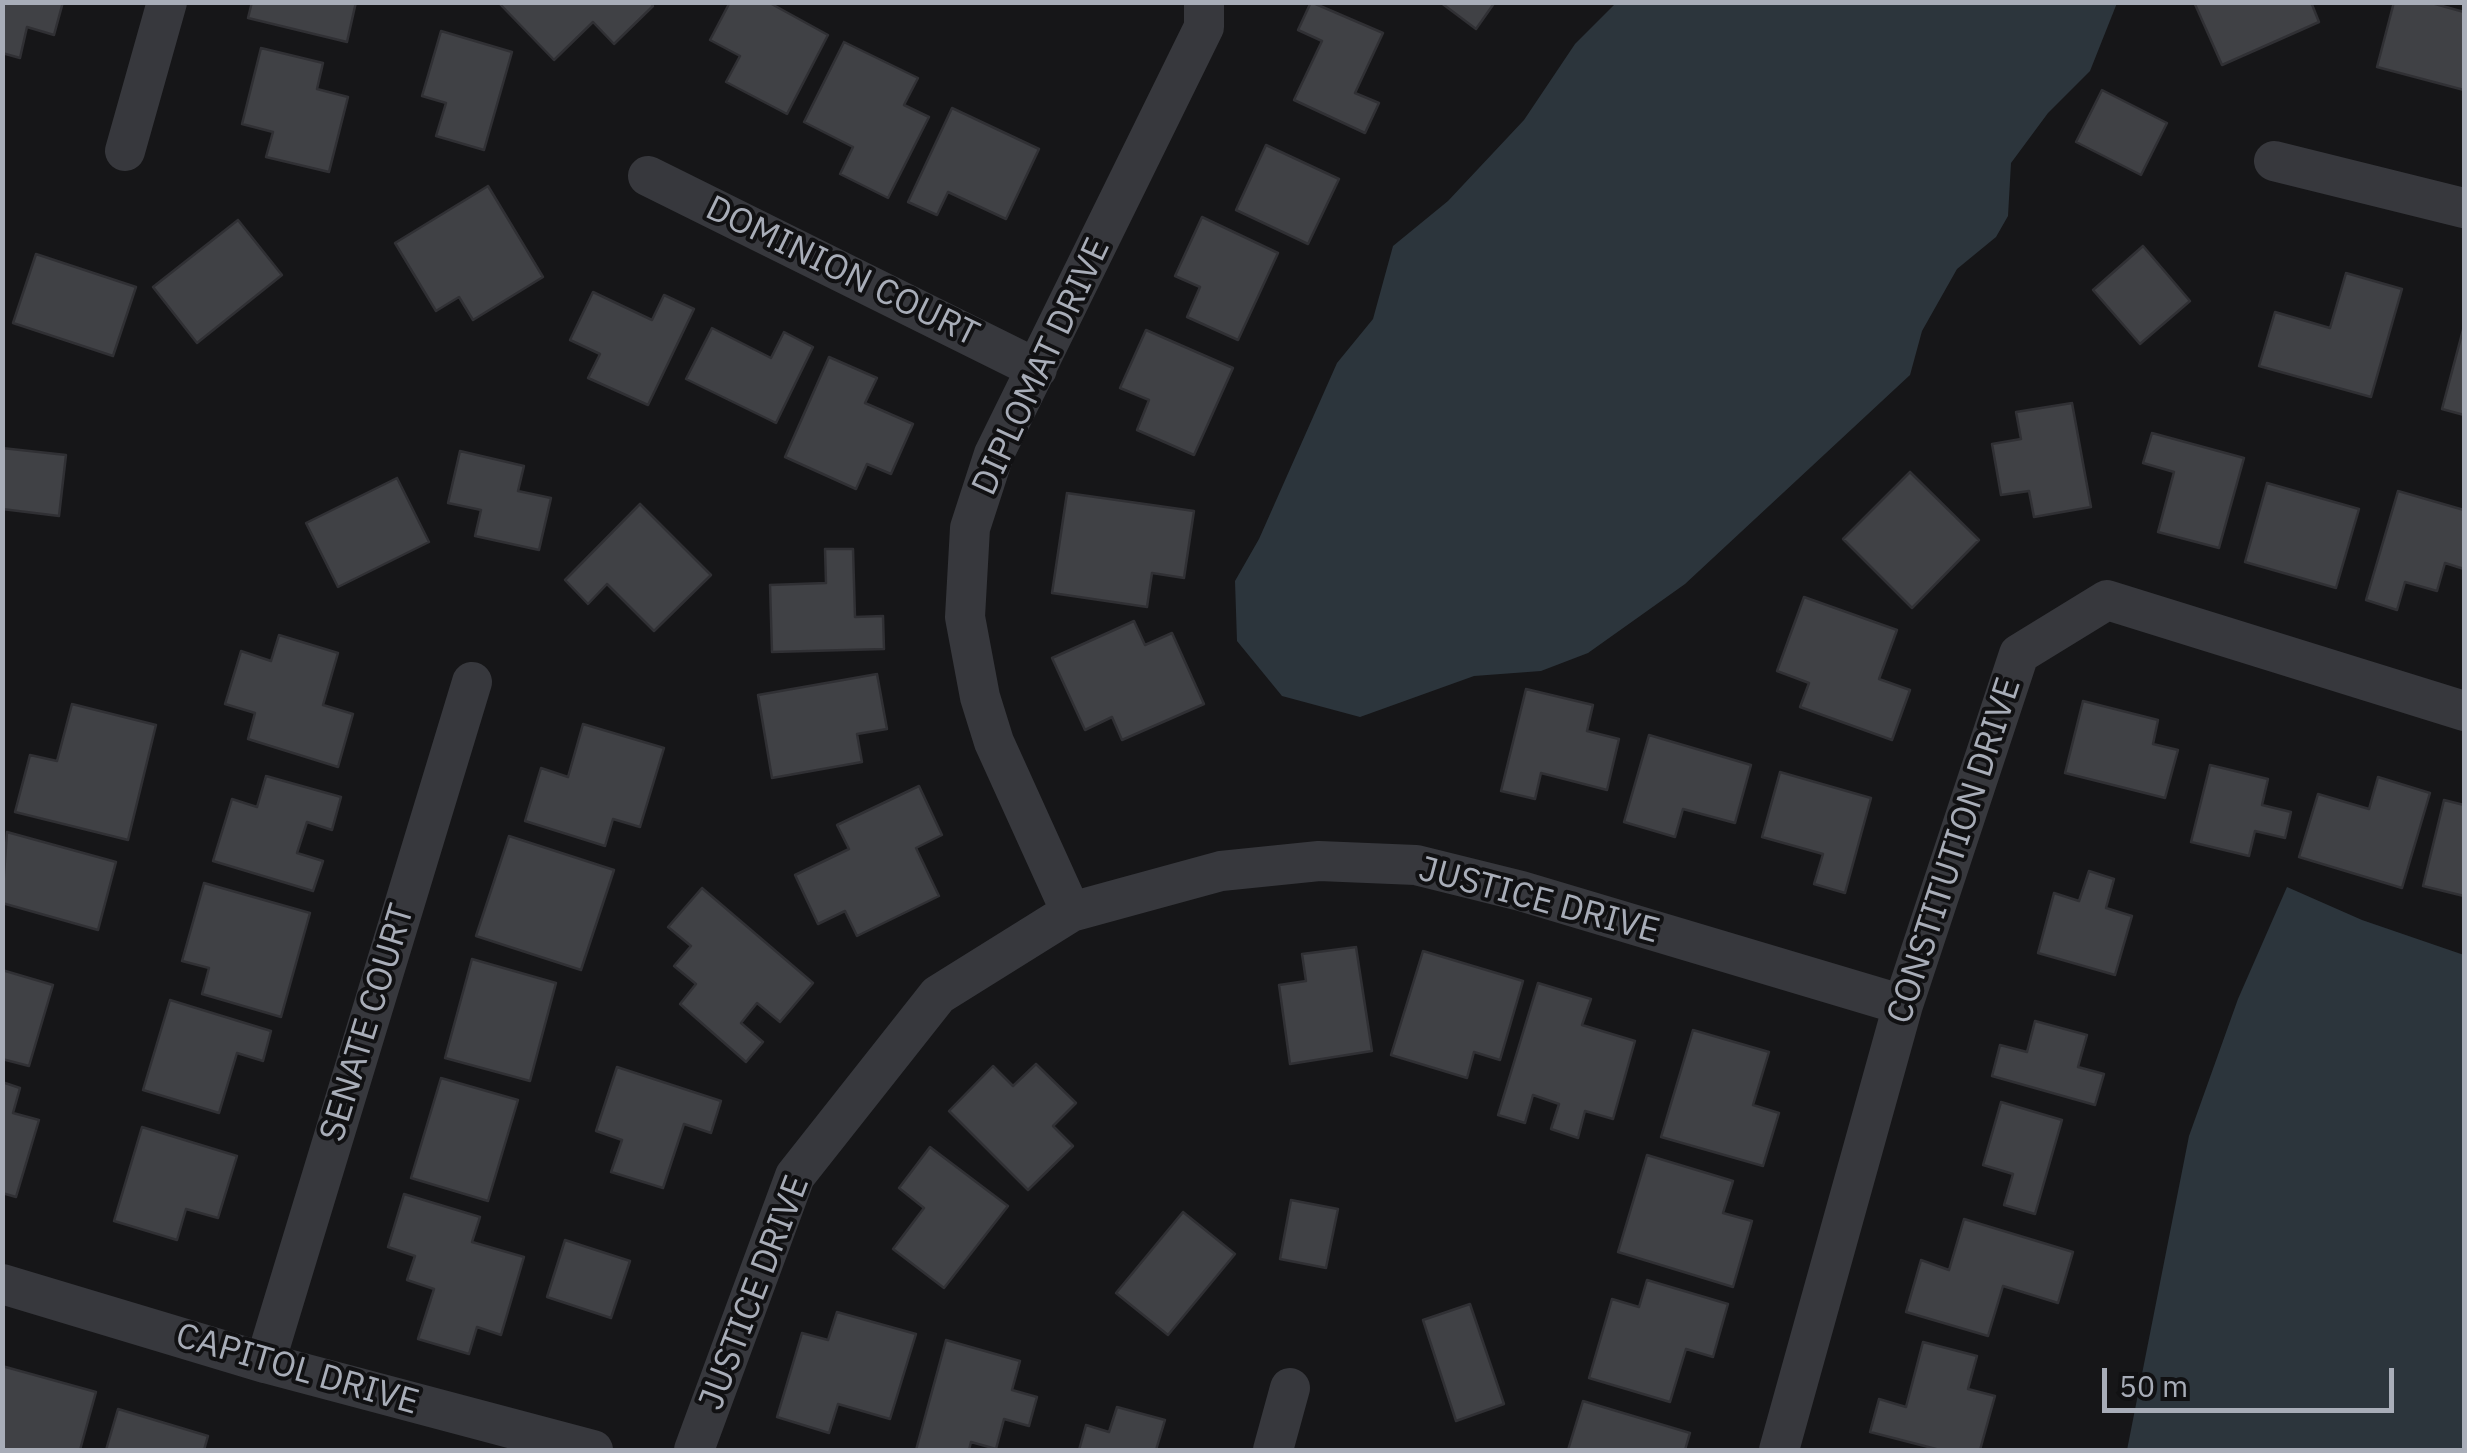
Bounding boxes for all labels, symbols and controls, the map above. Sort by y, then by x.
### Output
street label: DOMINION COURT [699,188,985,356]
street label: DIPLOMAT DRIVE [964,232,1120,502]
street label: CONSTITUTION DRIVE [1879,673,2031,1029]
street label: JUSTICE DRIVE [1414,849,1664,953]
street label: SENATE COURT [312,899,424,1147]
street label: JUSTICE DRIVE [691,1170,819,1416]
street label: CAPITOL DRIVE [171,1315,423,1425]
scale bar [2107,1348,2400,1410]
text: 50 m [2119,1366,2188,1405]

